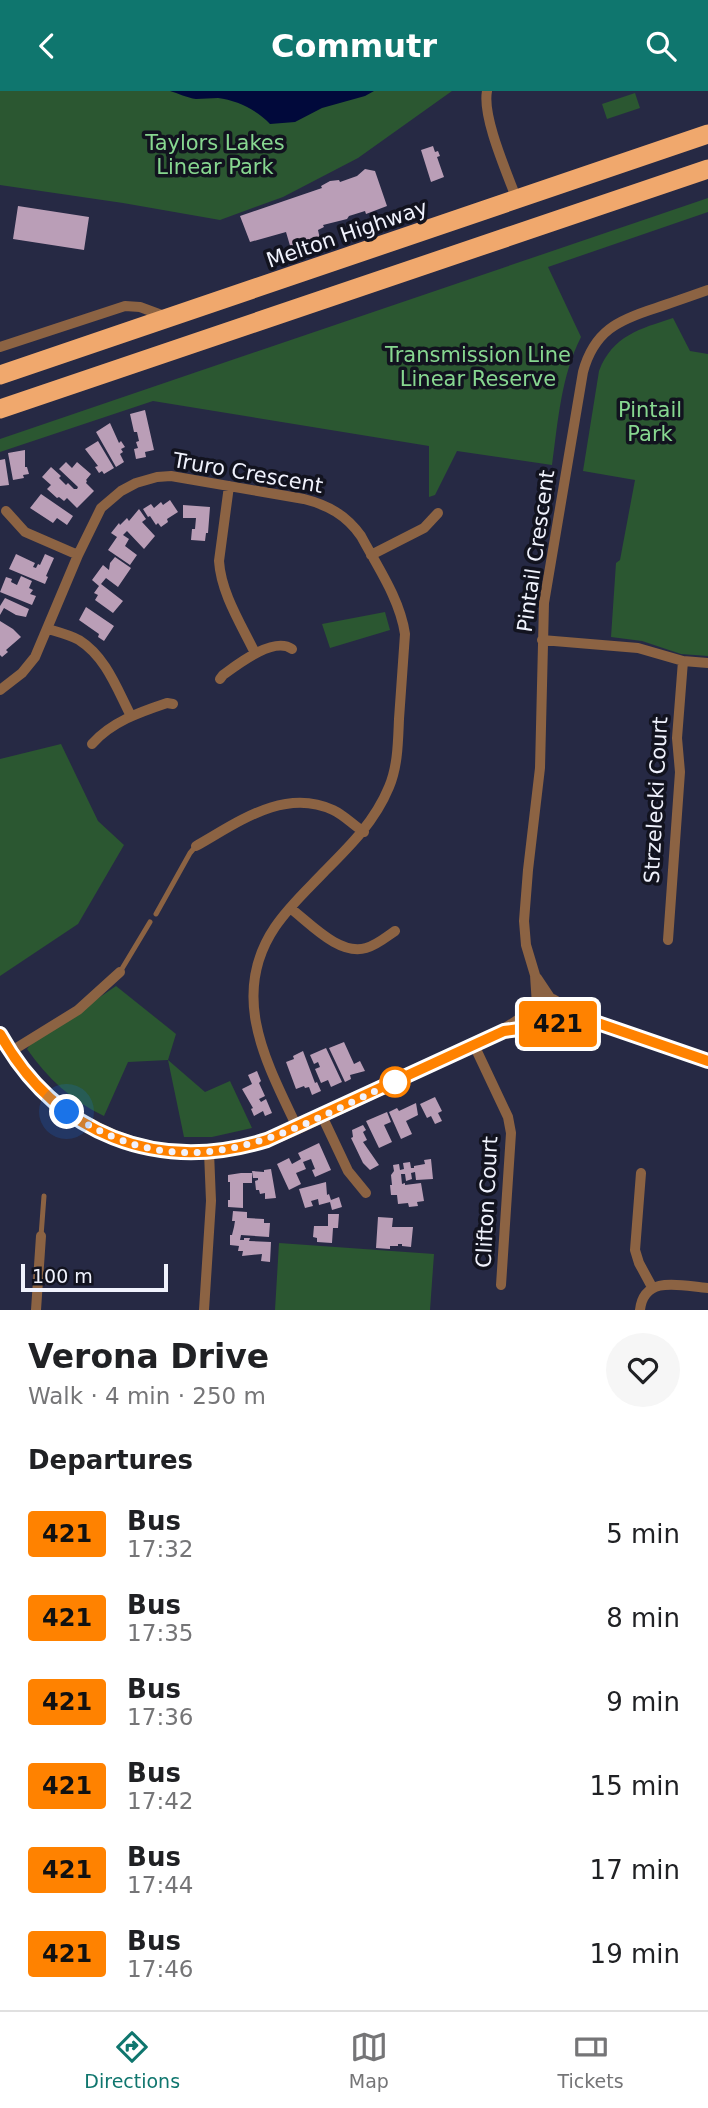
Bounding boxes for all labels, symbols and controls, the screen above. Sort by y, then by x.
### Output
icon: back [28,27,66,65]
text: Commutr [271,27,437,65]
icon: search [642,27,680,65]
park label: Taylors Lakes Linear Park [144,131,285,179]
street label: Melton Highway [263,195,431,273]
park label: Transmission Line Linear Reserve [384,343,571,391]
park label: Pintail Park [618,398,682,446]
street label: Truro Crescent [170,448,325,498]
street label: Pintail Crescent [513,468,559,634]
street label: Strzelecki Court [640,716,672,884]
line badge: 421 [518,1001,598,1047]
text: 421 [533,1010,583,1038]
unlabelled marker [380,1067,410,1097]
your location [49,1094,84,1129]
street label: Clifton Court [472,1135,502,1269]
scale bar [21,1261,168,1293]
text: 100 m [32,1265,93,1287]
button: heart [606,1333,680,1407]
text: Verona Drive [28,1337,269,1376]
text: Walk · 4 min · 250 m [28,1383,266,1409]
text: Departures [28,1445,193,1475]
text: Bus [127,1506,181,1536]
text: 5 min [606,1519,680,1549]
text: 421 [42,1520,92,1548]
text: 17:32 [127,1536,193,1562]
text: Bus [127,1590,181,1620]
text: 8 min [606,1603,680,1633]
text: 421 [42,1604,92,1632]
text: 17:35 [127,1620,193,1646]
text: Bus [127,1674,181,1704]
text: 9 min [606,1687,680,1717]
text: 421 [42,1688,92,1716]
text: 17:36 [127,1704,193,1730]
text: Bus [127,1758,181,1788]
text: 15 min [590,1771,680,1801]
text: 421 [42,1772,92,1800]
text: 17:42 [127,1788,193,1814]
text: Bus [127,1842,181,1872]
text: 17 min [590,1855,680,1885]
text: 421 [42,1856,92,1884]
text: 17:44 [127,1872,193,1898]
text: Bus [127,1926,181,1956]
text: 19 min [590,1939,680,1969]
text: 421 [42,1940,92,1968]
text: 17:46 [127,1956,193,1982]
tab: Directions [84,2028,180,2092]
tab: Map [349,2028,389,2092]
tab: Tickets [558,2028,624,2092]

